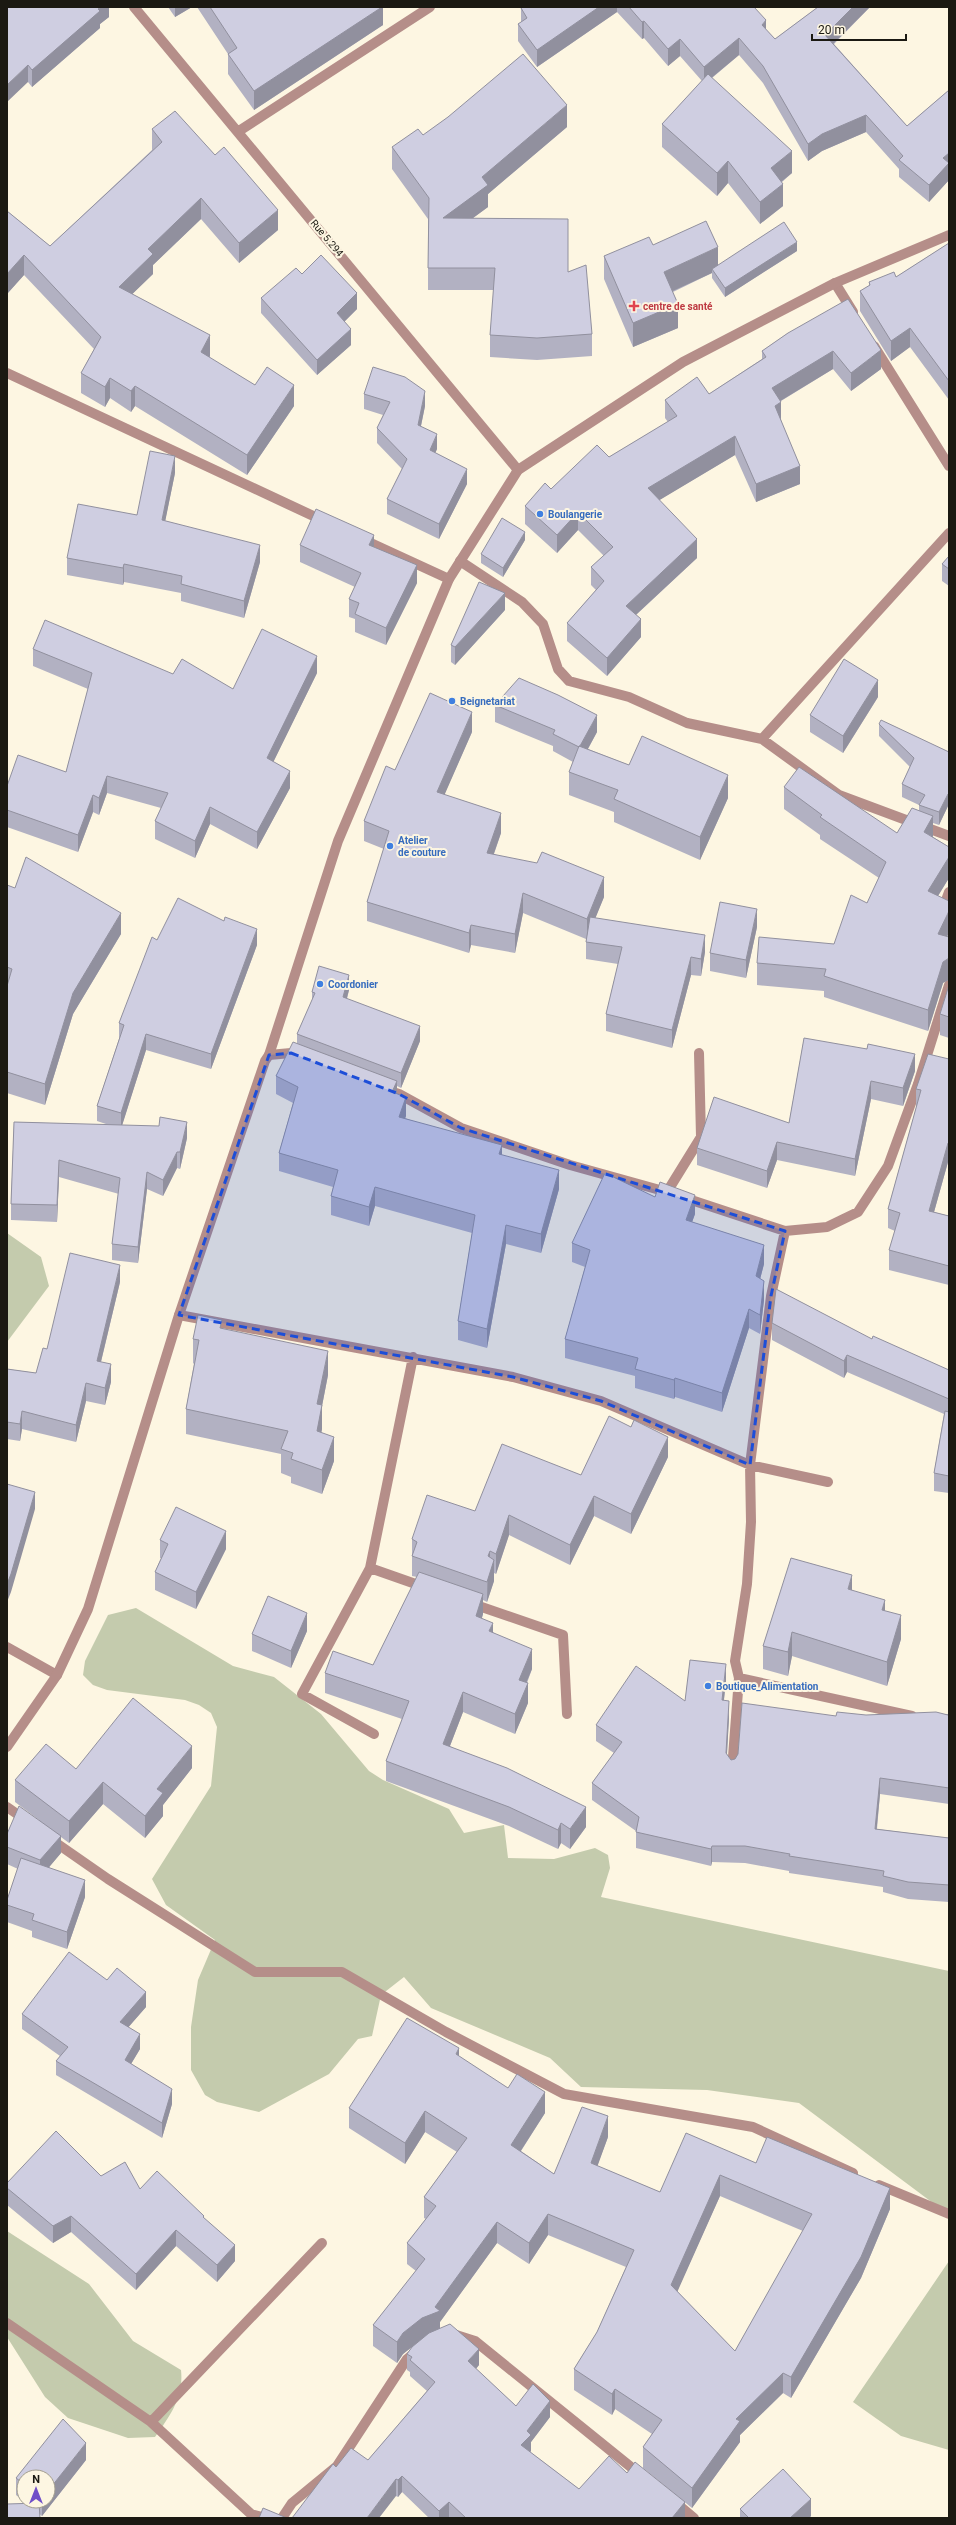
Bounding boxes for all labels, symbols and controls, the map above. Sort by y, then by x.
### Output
scale bar [812,16,906,42]
text: 20 m [818,23,845,37]
street label: Rue 5.294 [308,217,346,259]
marker: centre de santé [628,300,640,312]
place label: centre de santé [643,301,713,312]
marker: Boulangerie [535,509,545,519]
place label: Boulangerie [548,509,603,520]
marker: Beignetariat [447,696,457,706]
place label: Beignetariat [460,696,516,707]
place label: Atelier de couture [398,835,447,858]
marker: Atelier de couture [385,841,395,851]
marker: Coordonier [315,979,325,989]
place label: Coordonier [328,979,378,990]
marker: Boutique_Alimentation [703,1681,713,1691]
place label: Boutique_Alimentation [716,1681,819,1692]
north arrow [16,2469,56,2509]
text: N [32,2473,40,2486]

